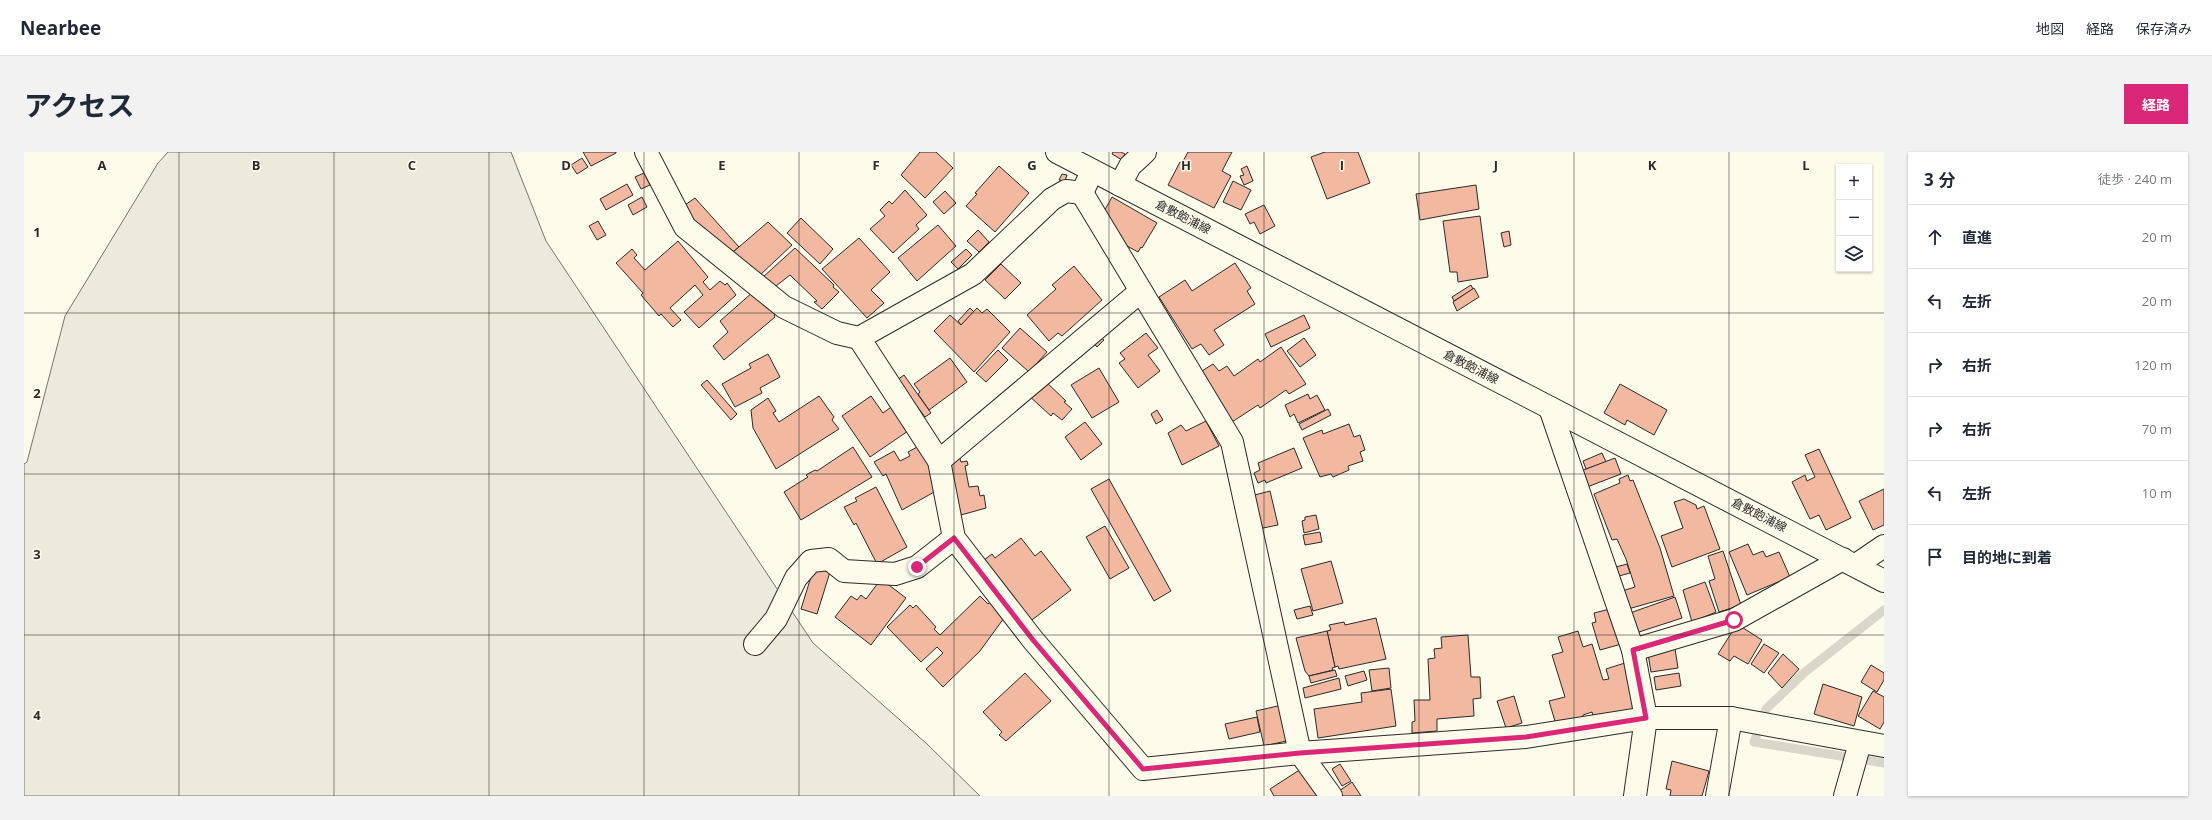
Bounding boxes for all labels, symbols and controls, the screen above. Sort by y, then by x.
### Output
text: Nearbee [20,15,101,41]
text: 地図 [2036,19,2064,38]
text: 経路 [2086,19,2114,38]
text: 保存済み [2136,19,2192,38]
button: 経路 [2124,84,2188,124]
text: アクセス [24,86,135,124]
text: A [98,156,107,174]
text: B [252,156,261,174]
text: C [408,156,416,174]
text: D [561,156,571,174]
text: E [718,156,726,174]
text: F [872,156,880,174]
text: G [1027,156,1037,174]
text: H [1181,156,1191,174]
text: I [1340,156,1344,174]
text: J [1493,156,1498,174]
text: K [1648,156,1657,174]
text: L [1802,156,1810,174]
map controls [1836,164,1872,272]
button: + [1836,164,1872,200]
text: 3 分 [1924,168,1955,191]
text: 徒歩 · 240 m [2098,170,2172,188]
street label: 倉敷飽浦線 [1153,195,1214,238]
button: − [1836,200,1872,236]
text: 1 [33,223,41,241]
icon: ahead [1924,226,1946,248]
text: 直進 [1962,227,1992,247]
text: 20 m [2142,228,2172,246]
button: layers [1836,236,1872,272]
icon: left [1924,290,1946,312]
text: 左折 [1962,291,1992,311]
text: 20 m [2142,292,2172,310]
street label: 倉敷飽浦線 [1441,345,1502,388]
icon: right [1924,354,1946,376]
text: 右折 [1962,355,1992,375]
text: 120 m [2134,356,2172,374]
text: 2 [33,384,41,402]
icon: right [1924,418,1946,440]
text: 右折 [1962,419,1992,439]
text: 70 m [2142,420,2172,438]
icon: left [1924,482,1946,504]
text: 左折 [1962,483,1992,503]
text: 10 m [2142,484,2172,502]
street label: 倉敷飽浦線 [1729,493,1790,536]
text: 3 [33,545,41,563]
icon: arrive [1924,546,1946,568]
text: 目的地に到着 [1962,547,2052,567]
route end [908,558,926,576]
route start [1725,611,1743,629]
text: 4 [33,706,41,724]

